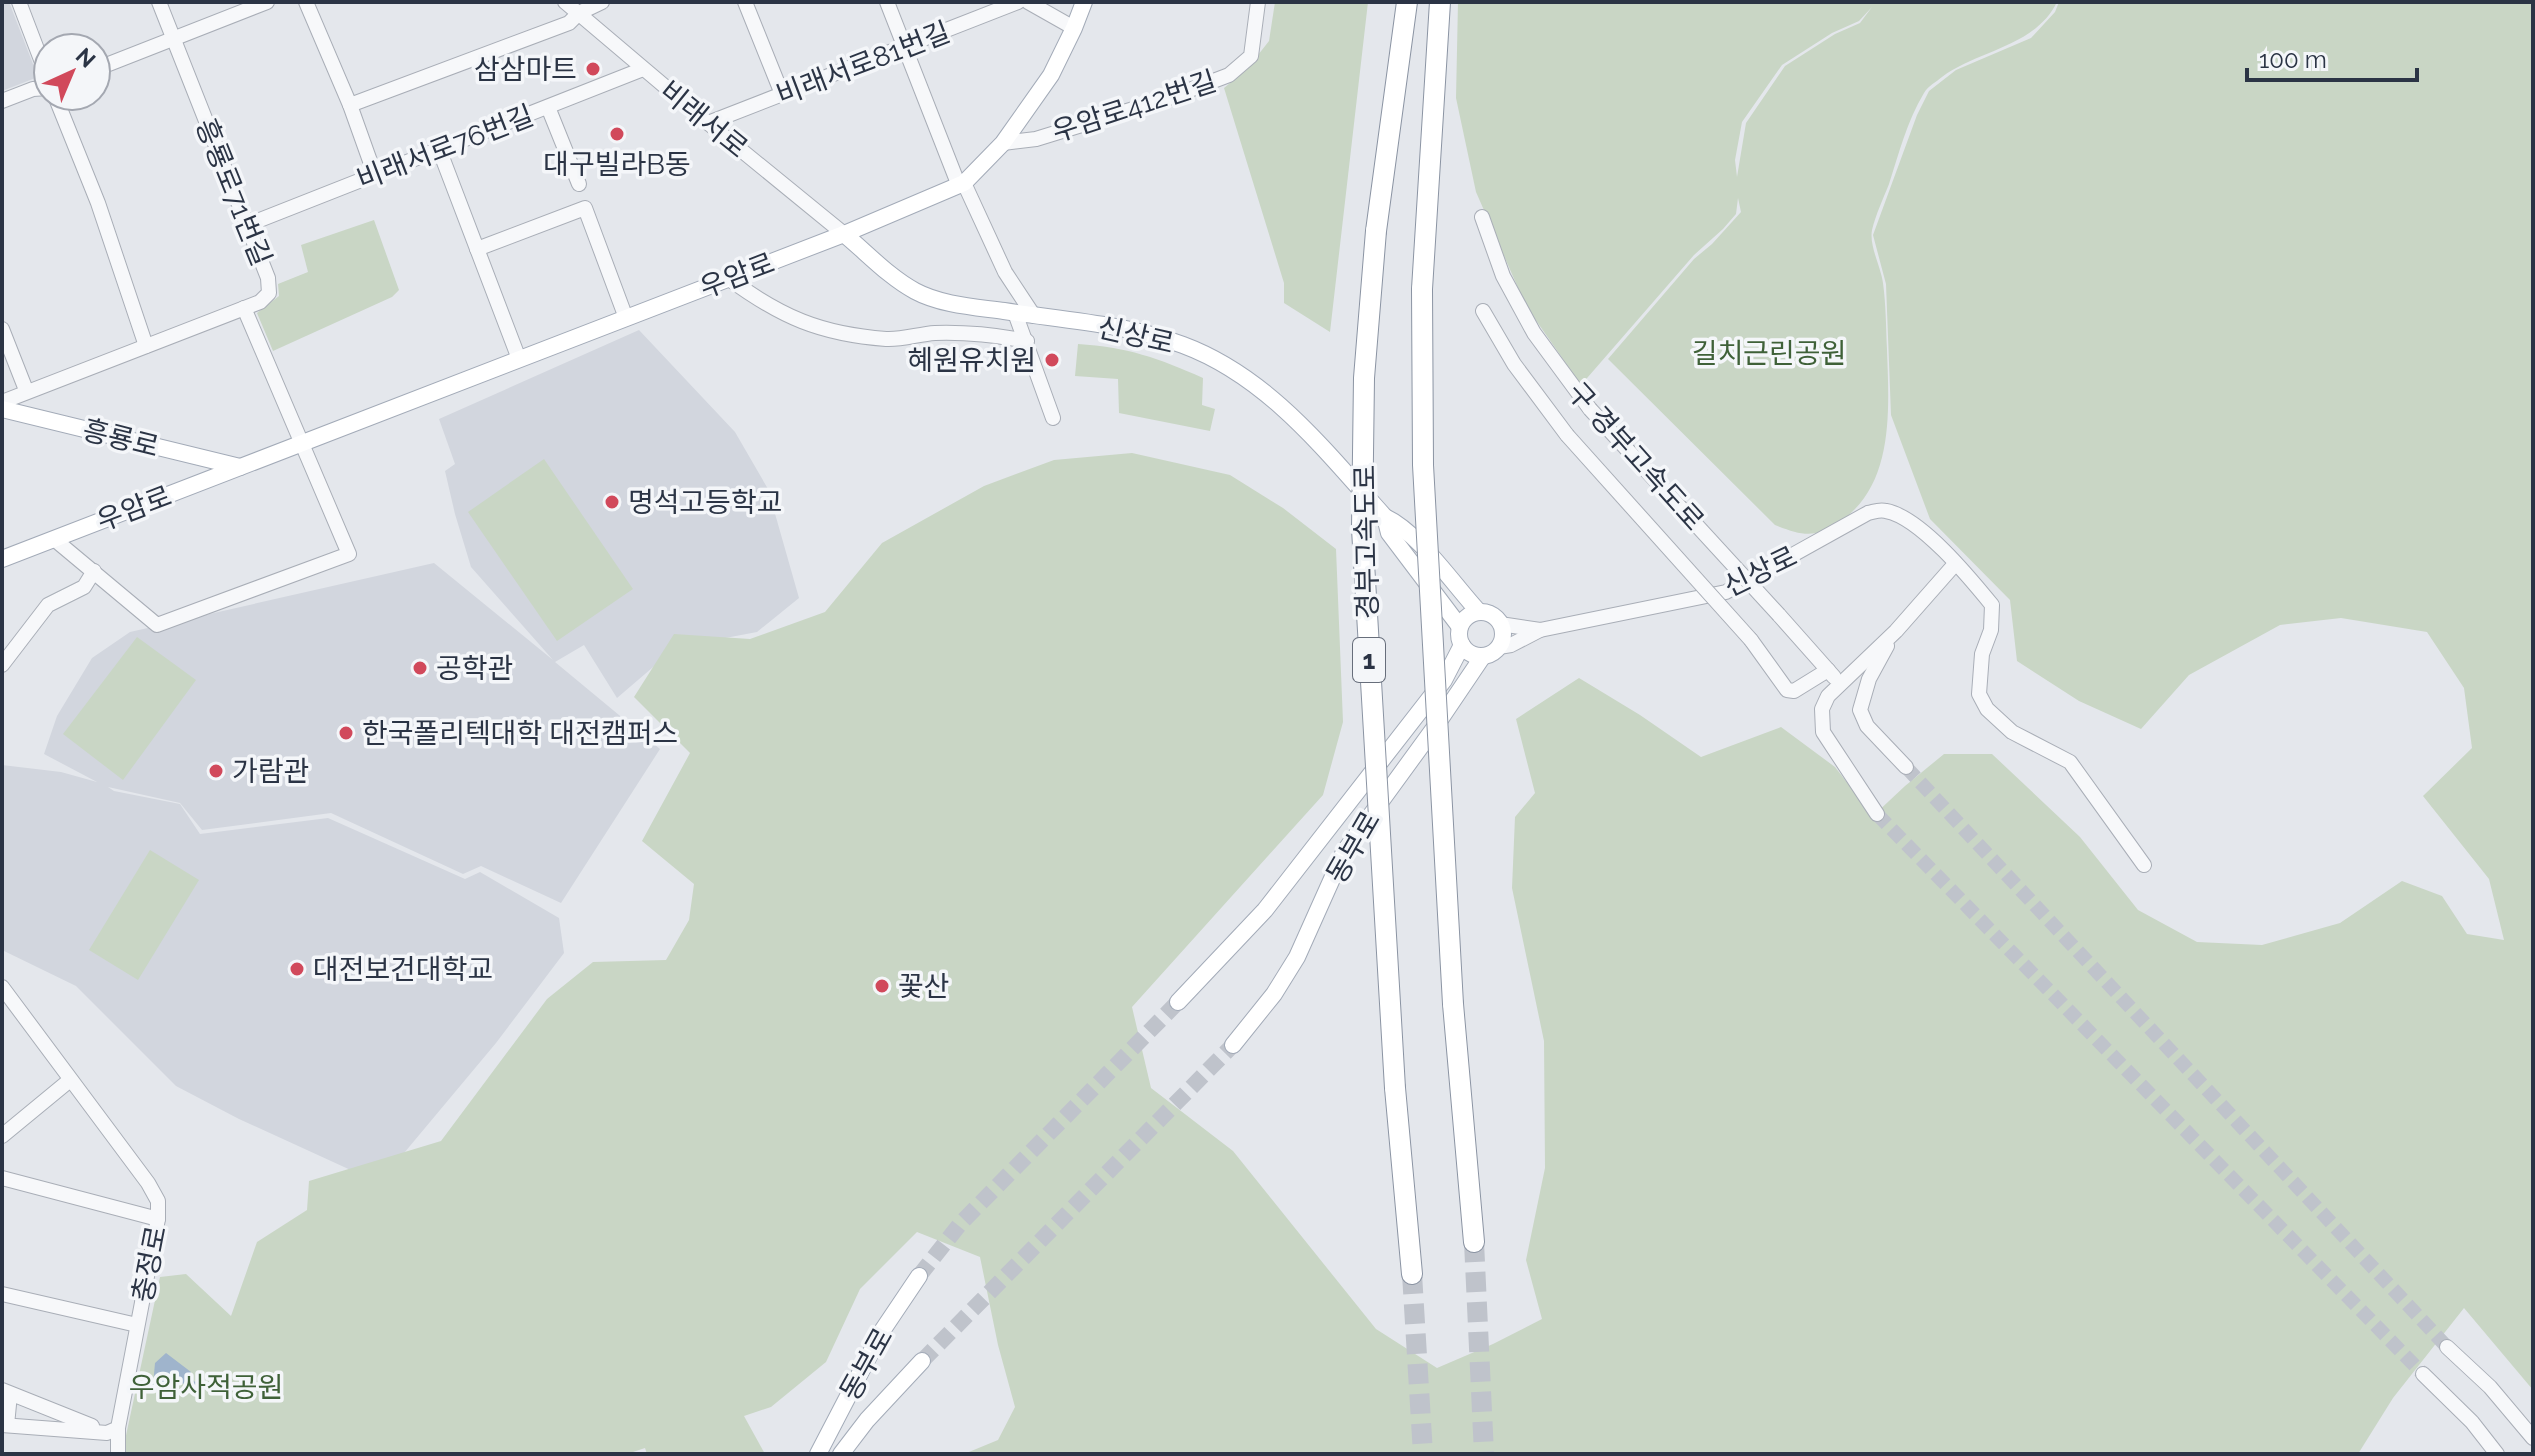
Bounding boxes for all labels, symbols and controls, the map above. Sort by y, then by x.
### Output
street label: 비래서로81번길 [772,15,955,112]
north arrow [32,32,112,112]
scale bar [2247,32,2417,82]
text: N [71,42,101,73]
text: 100 m [2259,45,2327,74]
place label: 삼삼마트 [474,53,577,86]
marker: 삼삼마트 [584,60,602,78]
street label: 우암로412번길 [1048,64,1220,149]
street label: 비래서로 [653,74,754,165]
street label: 비래서로76번길 [352,99,538,196]
street label: 흥룡로71번길 [189,114,278,271]
marker: 대구빌라B동 [608,125,626,143]
place label: 대구빌라B동 [543,148,691,181]
street label: 우암로 [695,246,779,305]
street label: 신상로 [1095,311,1177,360]
park label: 길치근린공원 [1692,337,1846,370]
place label: 혜원유치원 [907,344,1036,377]
marker: 혜원유치원 [1043,351,1061,369]
street label: 구 경부고속도로 [1561,376,1711,537]
street label: 흥룡로 [79,413,162,464]
street label: 경부고속도로 [1349,464,1384,620]
street label: 우암로 [92,479,176,538]
place label: 명석고등학교 [628,486,783,519]
marker: 명석고등학교 [603,493,621,511]
street label: 신상로 [1718,540,1802,603]
road number: 1 [1353,638,1385,682]
place label: 공학관 [436,652,513,685]
marker: 공학관 [411,659,429,677]
place label: 한국폴리텍대학 대전캠퍼스 [362,717,678,750]
marker: 한국폴리텍대학 대전캠퍼스 [337,724,355,742]
place label: 가람관 [232,755,309,788]
marker: 가람관 [207,762,225,780]
street label: 동부로 [1320,806,1387,889]
place label: 대전보건대학교 [313,953,493,986]
marker: 대전보건대학교 [288,960,306,978]
place label: 꽃산 [898,970,950,1003]
marker: 꽃산 [873,977,891,995]
street label: 충정로 [126,1223,173,1305]
street label: 동부로 [833,1322,900,1406]
park label: 우암사적공원 [129,1371,283,1404]

